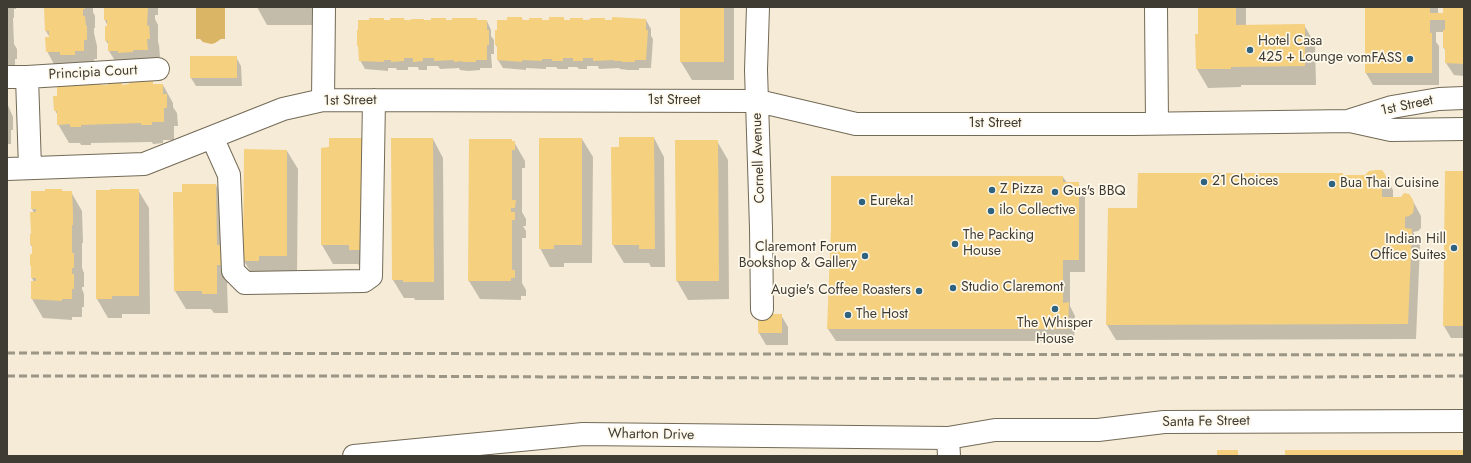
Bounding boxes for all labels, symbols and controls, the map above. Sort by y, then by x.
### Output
place label: Hotel Casa 425 + Lounge [1258,34,1343,66]
marker: Hotel Casa 425 + Lounge [1245,45,1255,55]
place label: vomFASS [1347,51,1402,67]
marker: vomFASS [1405,54,1415,64]
street label: Principia Court [48,62,138,84]
street label: 1st Street [323,92,377,110]
street label: 1st Street [1379,92,1435,120]
street label: 1st Street [648,93,700,109]
street label: Cornell Avenue [749,112,769,204]
street label: 1st Street [969,116,1021,132]
place label: 21 Choices [1212,174,1278,190]
place label: Bua Thai Cuisine [1340,176,1439,192]
marker: 21 Choices [1199,177,1209,187]
marker: Bua Thai Cuisine [1327,179,1337,189]
place label: Z Pizza [1000,182,1043,198]
place label: Gus's BBQ [1063,184,1126,200]
marker: Z Pizza [987,185,997,195]
marker: Gus's BBQ [1050,187,1060,197]
place label: Eureka! [870,194,914,210]
marker: Eureka! [857,197,867,207]
place label: ilo Collective [999,203,1075,219]
marker: ilo Collective [986,206,996,216]
place label: The Packing House [963,228,1034,260]
place label: Indian Hill Office Suites [1370,232,1446,264]
marker: The Packing House [950,239,960,249]
place label: Claremont Forum Bookshop & Gallery [739,240,857,272]
marker: Indian Hill Office Suites [1449,243,1459,253]
marker: Claremont Forum Bookshop & Gallery [860,251,870,261]
place label: Studio Claremont [961,280,1063,296]
place label: Augie's Coffee Roasters [771,283,911,299]
marker: Studio Claremont [948,283,958,293]
marker: Augie's Coffee Roasters [914,286,924,296]
marker: The Whisper House [1050,304,1060,314]
place label: The Host [856,307,908,323]
marker: The Host [843,310,853,320]
place label: The Whisper House [1017,316,1093,348]
street label: Santa Fe Street [1162,413,1250,431]
street label: Wharton Drive [608,426,694,444]

